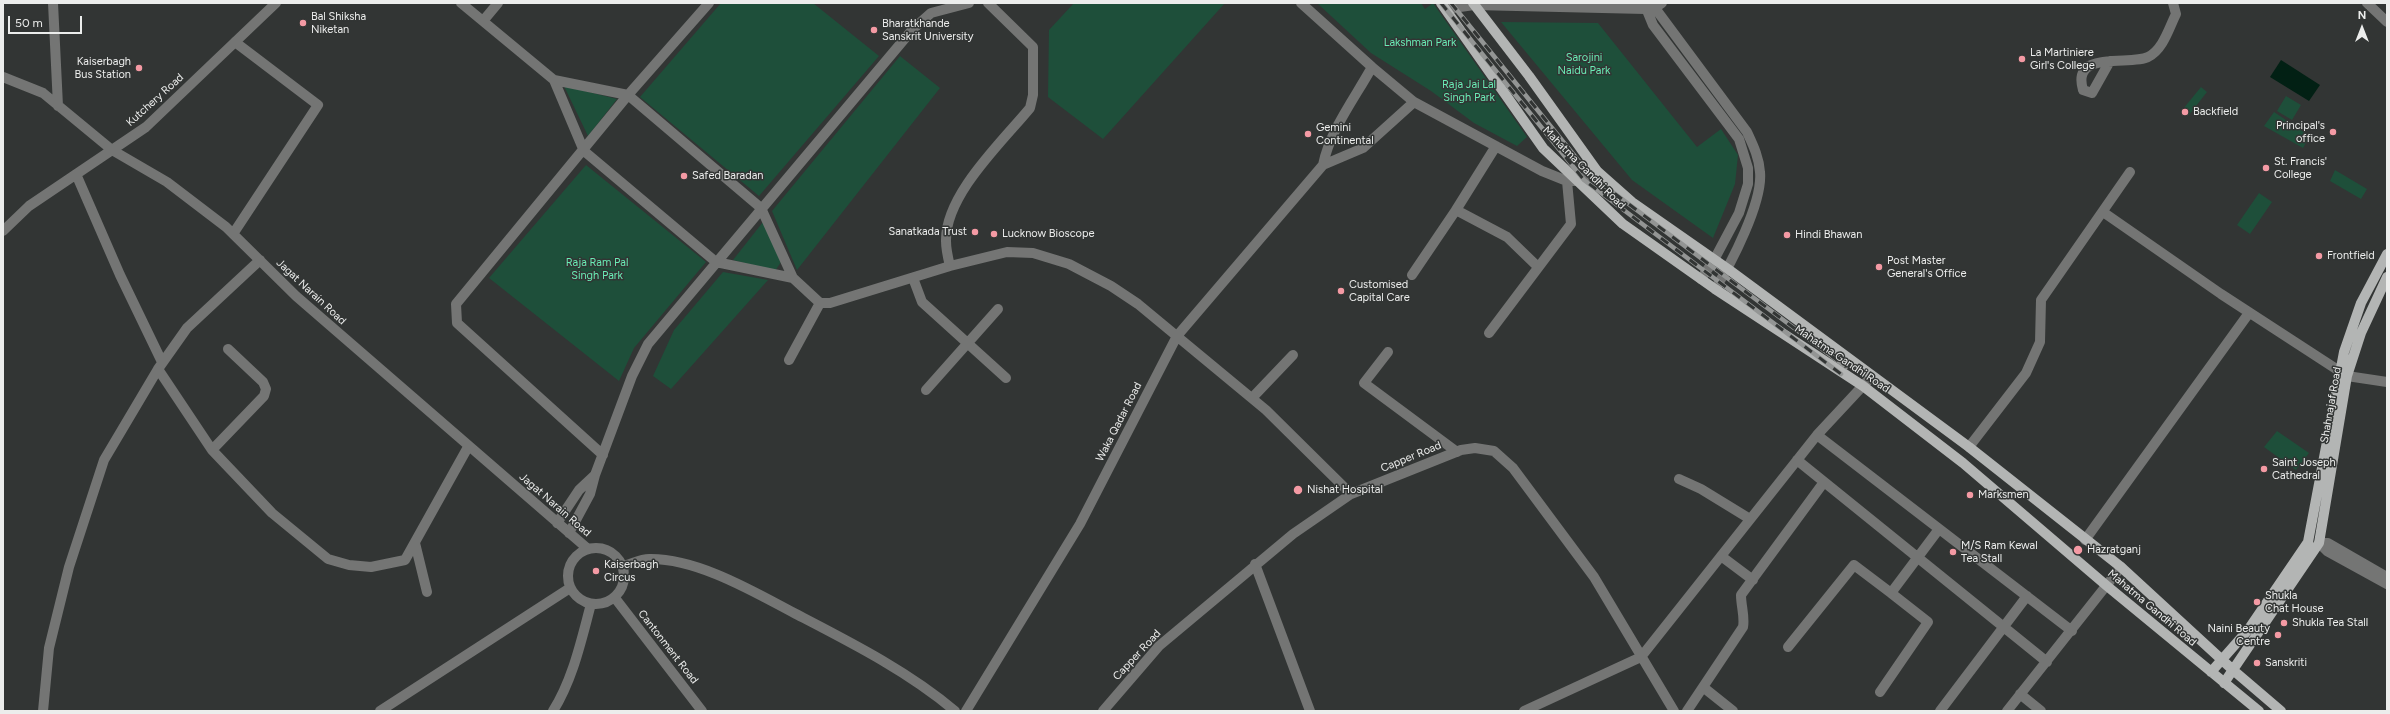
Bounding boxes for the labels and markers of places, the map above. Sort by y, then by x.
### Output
place label: Bal Shiksha Niketan [311,10,366,36]
place label: Bharatkhande Sanskrit University [882,17,974,43]
marker: Bal Shiksha Niketan [298,18,308,28]
marker: Bharatkhande Sanskrit University [869,25,879,35]
place label: La Martiniere Girl's College [2030,46,2095,72]
marker: La Martiniere Girl's College [2017,54,2027,64]
place label: Kaiserbagh Bus Station [75,55,131,81]
marker: Kaiserbagh Bus Station [134,63,144,73]
place label: Backfield [2193,105,2238,119]
marker: Backfield [2180,107,2190,117]
place label: Principal's office [2276,119,2325,145]
place label: Gemini Continental [1316,121,1374,147]
marker: Principal's office [2328,127,2338,137]
marker: Gemini Continental [1303,129,1313,139]
place label: St. Francis' College [2274,155,2327,181]
marker: St. Francis' College [2261,163,2271,173]
place label: Safed Baradan [692,169,763,183]
marker: Safed Baradan [679,171,689,181]
place label: Sanatkada Trust [888,225,967,239]
marker: Sanatkada Trust [970,227,980,237]
place label: Lucknow Bioscope [1002,227,1094,241]
place label: Hindi Bhawan [1795,228,1862,242]
marker: Lucknow Bioscope [989,229,999,239]
marker: Hindi Bhawan [1782,230,1792,240]
place label: Frontfield [2327,249,2375,263]
marker: Frontfield [2314,251,2324,261]
place label: Post Master General's Office [1887,254,1966,280]
marker: Post Master General's Office [1874,262,1884,272]
place label: Customised Capital Care [1349,278,1410,304]
marker: Customised Capital Care [1336,286,1346,296]
place label: Saint Joseph Cathedral [2272,456,2336,482]
marker: Saint Joseph Cathedral [2259,464,2269,474]
place label: Nishat Hospital [1307,483,1383,497]
marker: Nishat Hospital [1292,484,1304,496]
place label: Marksmen [1978,488,2029,502]
marker: Marksmen [1965,490,1975,500]
place label: M/S Ram Kewal Tea Stall [1961,539,2038,565]
place label: Hazratganj [2087,543,2141,557]
marker: Hazratganj [2072,544,2084,556]
marker: M/S Ram Kewal Tea Stall [1948,547,1958,557]
place label: Kaiserbagh Circus [604,558,658,584]
marker: Kaiserbagh Circus [591,566,601,576]
place label: Shukla Chat House [2265,589,2323,615]
marker: Shukla Chat House [2252,597,2262,607]
place label: Shukla Tea Stall [2292,616,2368,630]
marker: Shukla Tea Stall [2279,618,2289,628]
place label: Naini Beauty Centre [2207,622,2270,648]
marker: Naini Beauty Centre [2273,630,2283,640]
place label: Sanskriti [2265,656,2307,670]
marker: Sanskriti [2252,658,2262,668]

